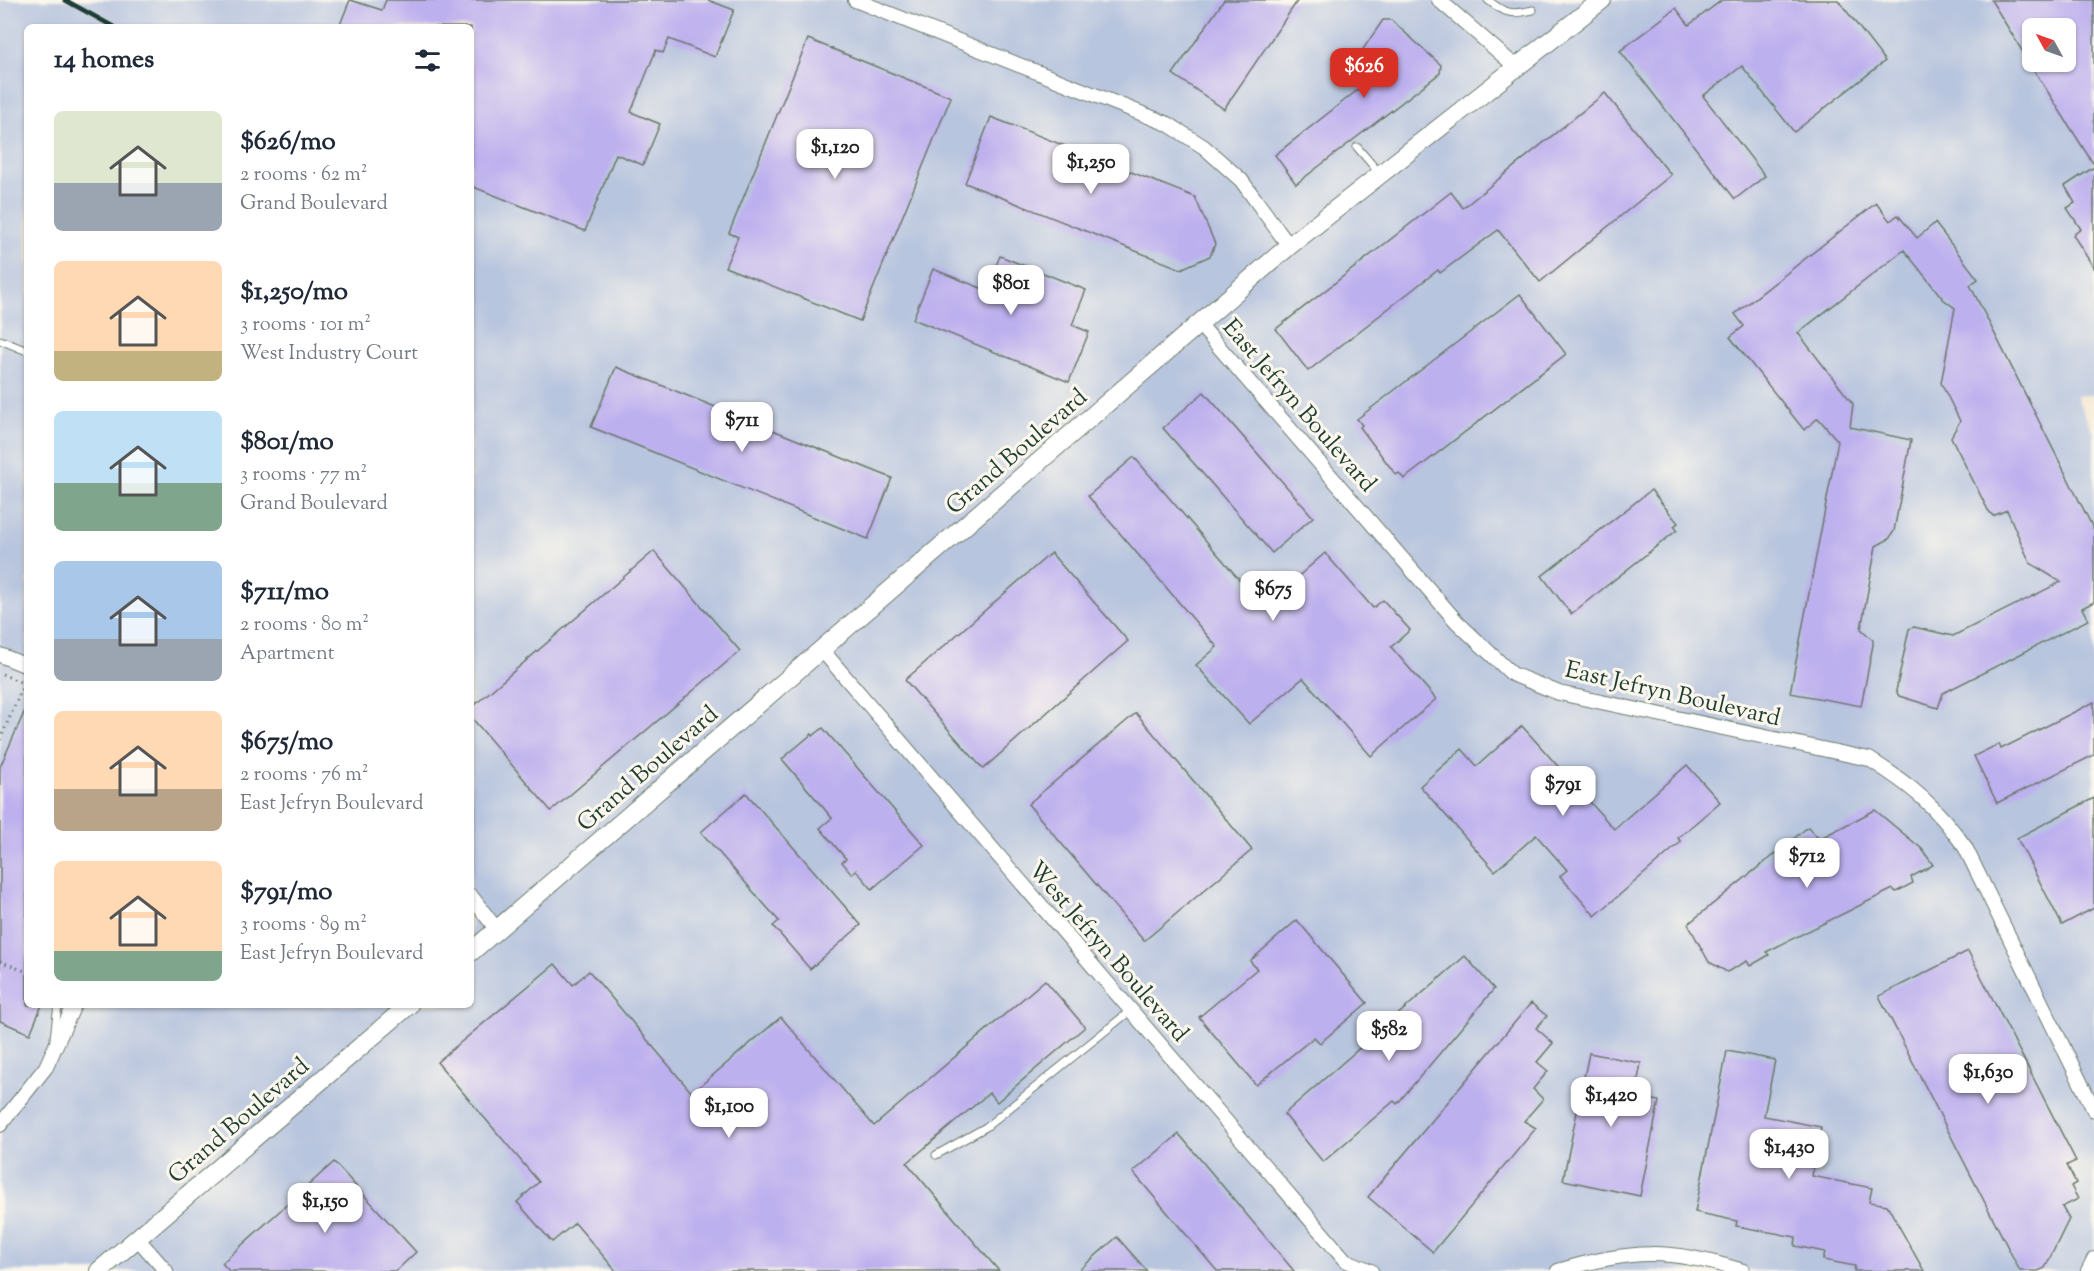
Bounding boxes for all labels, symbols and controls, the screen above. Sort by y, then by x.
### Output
north arrow [2022,18,2076,72]
map controls [2022,18,2076,72]
text: 14 homes [54,42,154,79]
icon: filters [411,44,444,77]
pin: $626 [1328,48,1400,99]
text: $626 [1344,53,1384,82]
text: $626/mo [240,124,336,161]
pin: $1,120 [786,129,884,180]
text: $1,120 [810,134,860,163]
icon: home [102,135,174,207]
pin: $1,250 [1042,144,1140,195]
text: $1,250 [1066,149,1116,178]
text: 2 rooms · 62 m² [240,161,368,190]
text: Grand Boulevard [240,190,388,219]
pin: $801 [975,265,1047,316]
text: $801 [992,270,1030,299]
text: $1,250/mo [240,274,348,311]
icon: home [102,285,174,357]
text: 3 rooms · 101 m² [240,311,371,340]
street label: East Jefryn Boulevard [1213,312,1384,501]
text: West Industry Court [240,340,418,369]
street label: Grand Boulevard [939,381,1096,524]
pin: $711 [706,402,778,453]
text: $711 [725,407,759,436]
text: $801/mo [240,424,334,461]
icon: home [102,435,174,507]
text: 3 rooms · 77 m² [240,461,367,490]
text: Grand Boulevard [240,490,388,519]
pin: $675 [1237,571,1309,622]
text: $711/mo [240,574,329,611]
text: $675 [1254,576,1292,605]
icon: home [102,585,174,657]
text: 2 rooms · 80 m² [240,611,369,640]
text: Apartment [240,640,335,669]
street label: East Jefryn Boulevard [1561,654,1784,736]
street label: Grand Boulevard [570,698,727,841]
text: $675/mo [240,724,333,761]
icon: home [102,735,174,807]
text: 2 rooms · 76 m² [240,761,368,790]
pin: $791 [1527,766,1599,817]
text: $791 [1545,771,1581,800]
text: East Jefryn Boulevard [240,790,423,819]
pin: $712 [1771,838,1843,889]
text: $712 [1789,843,1825,872]
street label: West Jefryn Boulevard [1019,854,1196,1051]
text: $791/mo [240,874,332,911]
icon: home [102,885,174,957]
text: 3 rooms · 89 m² [240,911,367,940]
text: East Jefryn Boulevard [240,940,423,969]
pin: $582 [1353,1011,1425,1062]
text: $582 [1371,1016,1407,1045]
street label: Grand Boulevard [161,1050,318,1193]
pin: $1,630 [1939,1054,2037,1105]
text: $1,630 [1963,1059,2013,1088]
pin: $1,420 [1562,1077,1660,1128]
text: $1,420 [1585,1082,1637,1111]
pin: $1,100 [680,1088,778,1139]
text: $1,100 [704,1093,754,1122]
pin: $1,430 [1740,1129,1838,1180]
text: $1,430 [1763,1134,1815,1163]
pin: $1,150 [276,1183,374,1234]
text: $1,150 [302,1188,348,1217]

